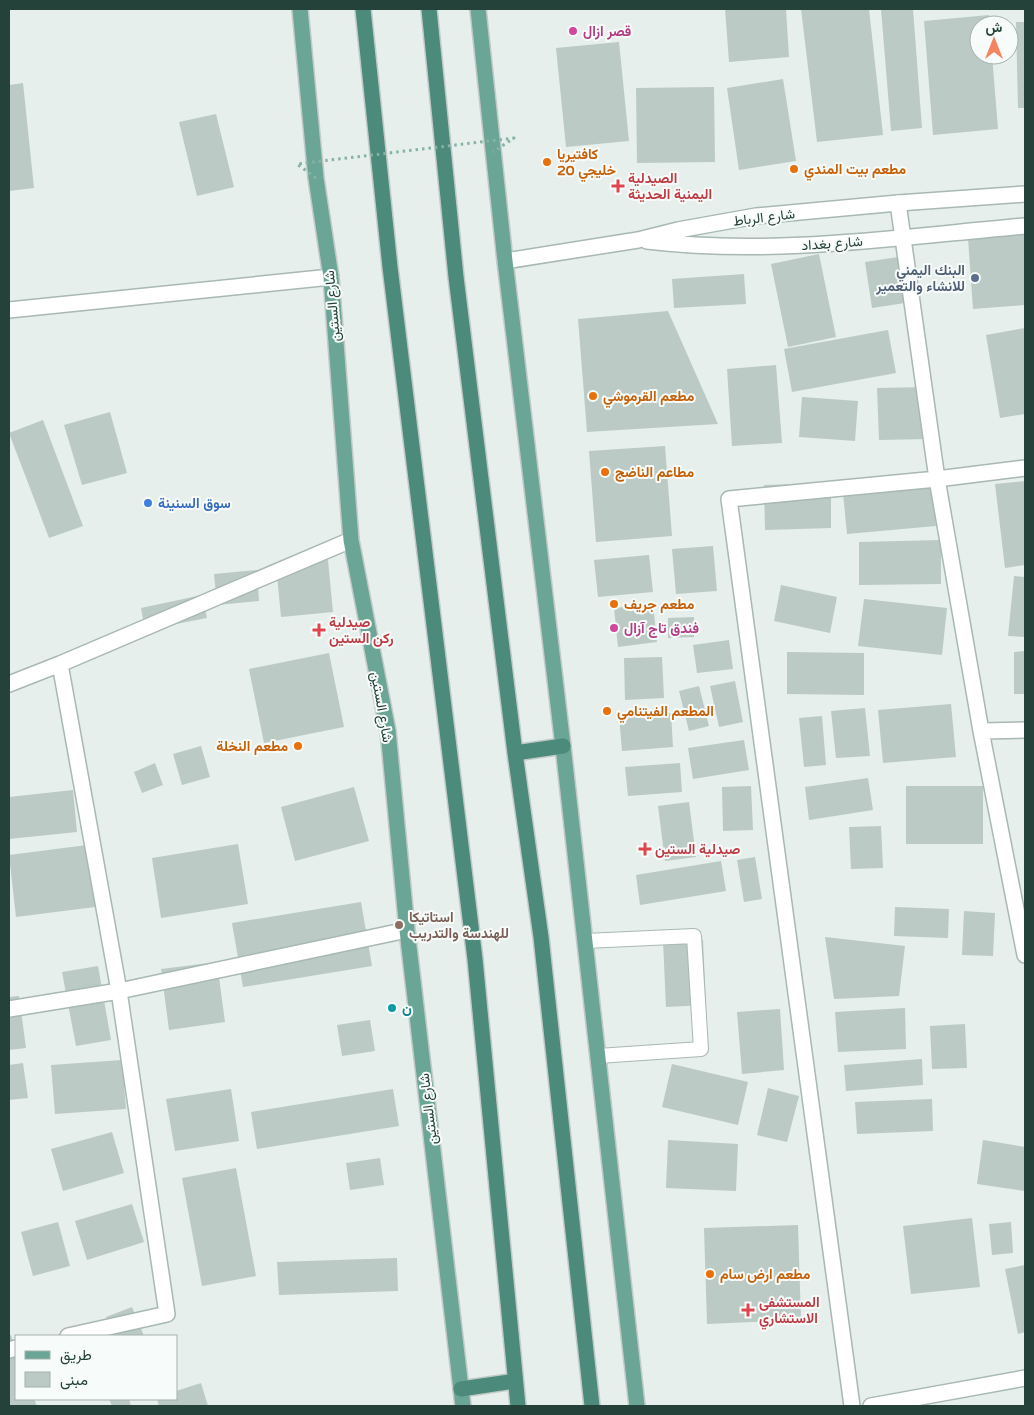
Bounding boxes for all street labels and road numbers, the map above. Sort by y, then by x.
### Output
street label: شارع الرباط [732,205,796,232]
street label: شارع بغداد [801,233,863,256]
street label: شارع الستين [321,269,346,342]
street label: شارع الستين [365,670,396,744]
street label: شارع الستين [416,1072,443,1145]

